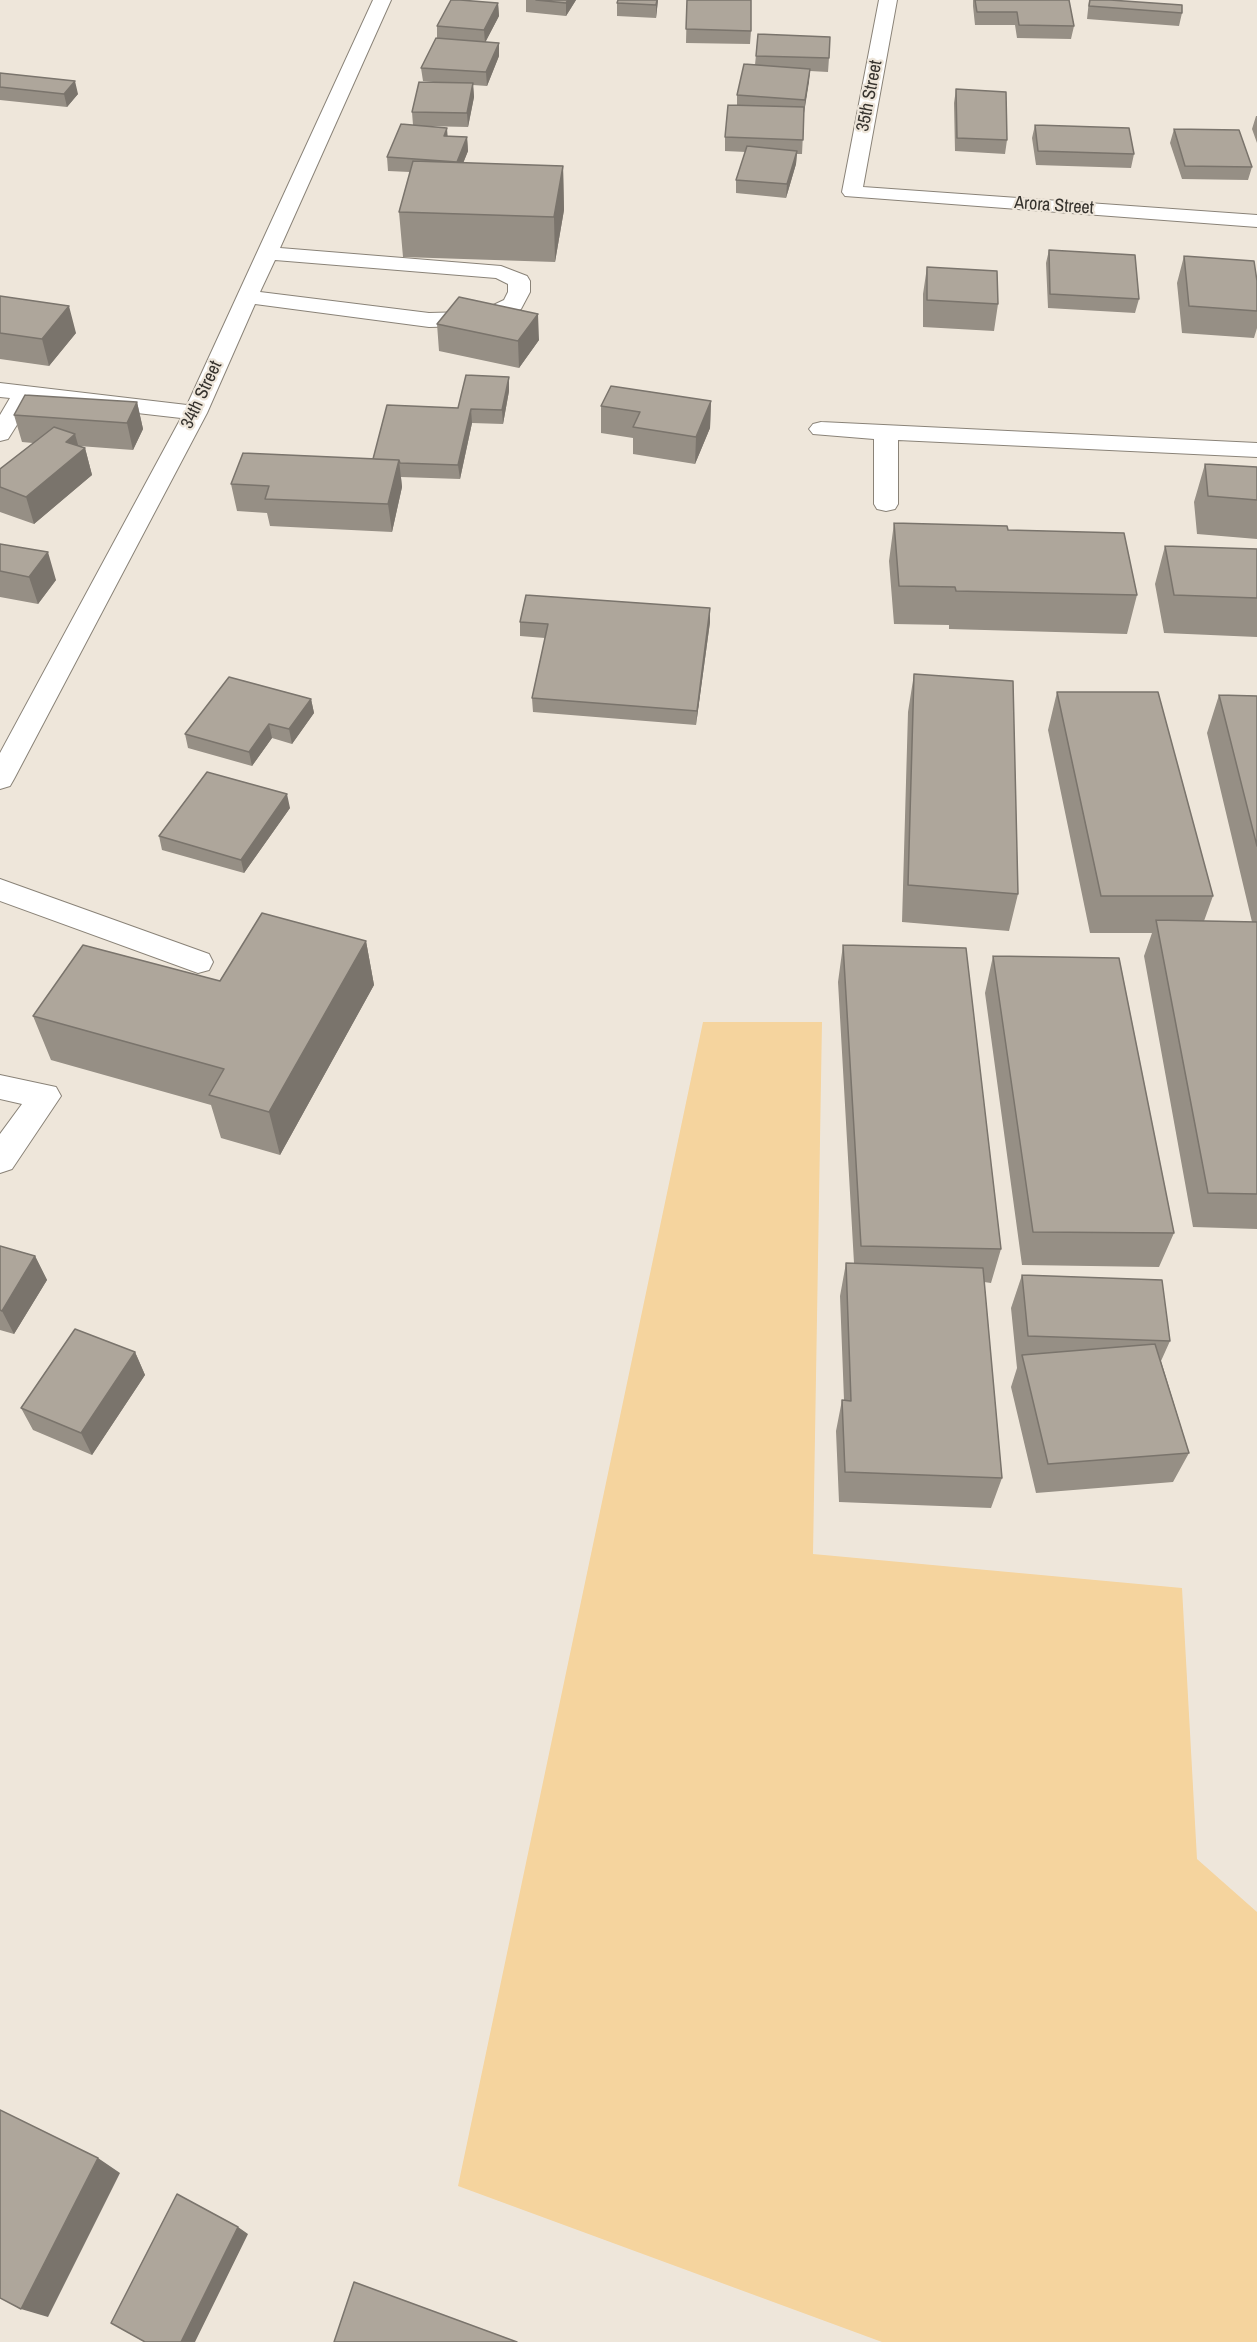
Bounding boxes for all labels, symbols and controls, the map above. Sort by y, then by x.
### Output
street label: 35th Street [853,58,887,134]
street label: Arora Street [1014,192,1094,220]
street label: 34th Street [177,358,227,432]

